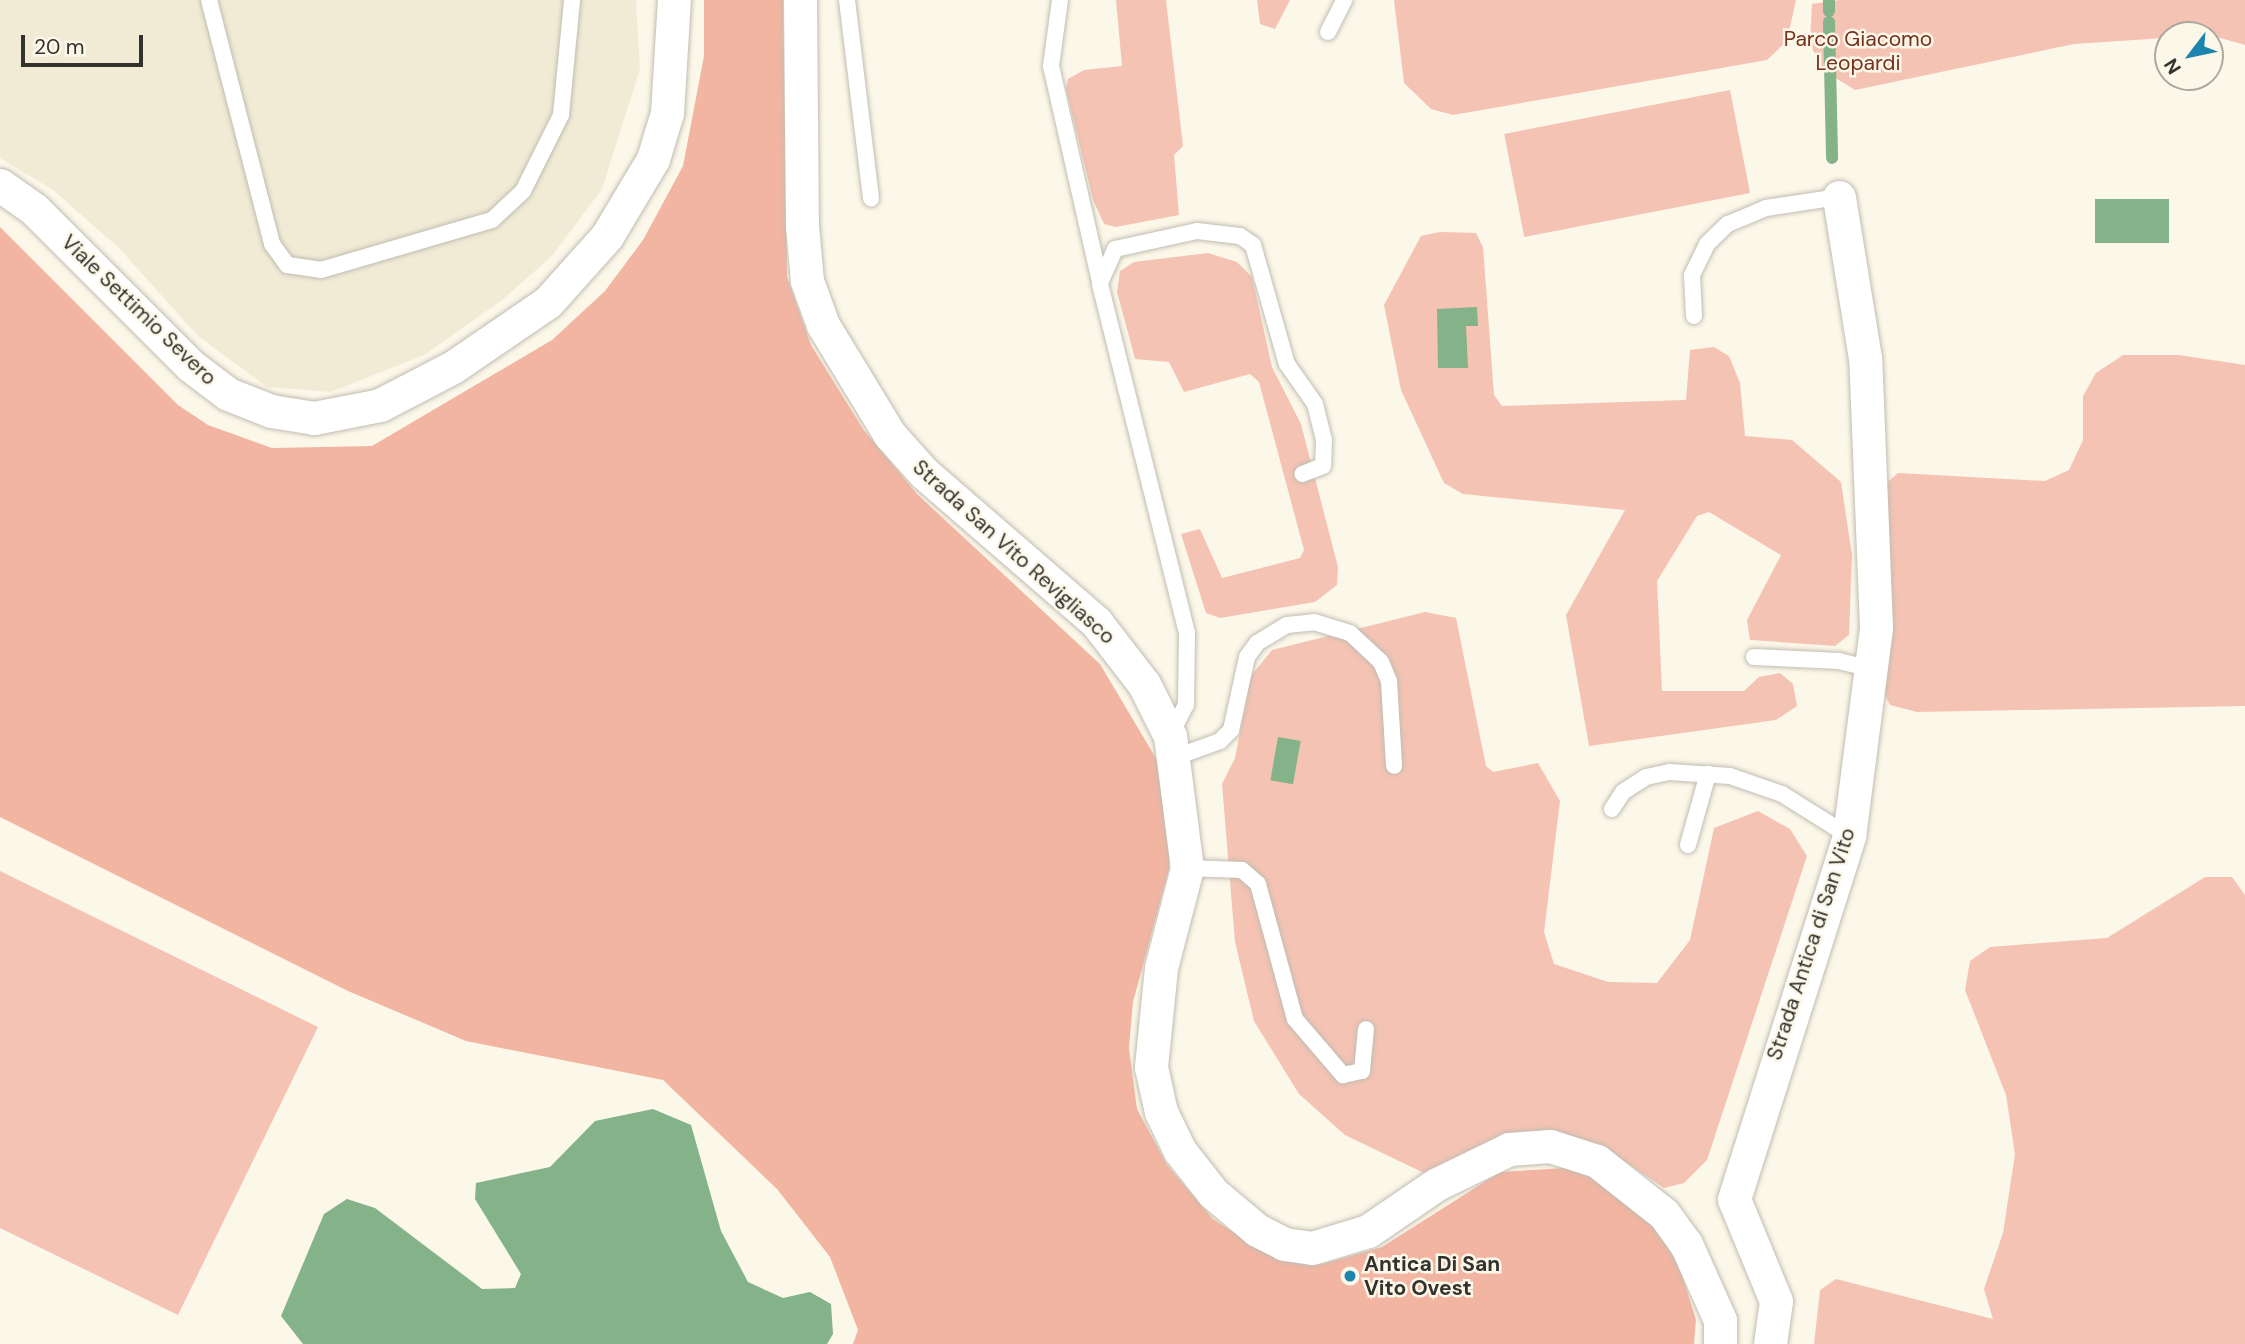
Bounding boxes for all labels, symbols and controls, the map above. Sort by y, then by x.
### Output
scale bar [24,21,147,65]
north arrow [2154,21,2224,91]
park label: Parco Giacomo Leopardi [1784,26,1932,76]
text: 20 m [34,33,85,61]
text: N [2158,54,2187,79]
street label: Viale Settimio Severo [56,229,222,391]
street label: Strada San Vito Revigliasco [908,455,1120,649]
street label: Strada Antica di San Vito [1762,825,1860,1063]
place label: Antica Di San Vito Ovest [1364,1251,1500,1301]
marker: Antica Di San Vito Ovest [1342,1268,1358,1284]

